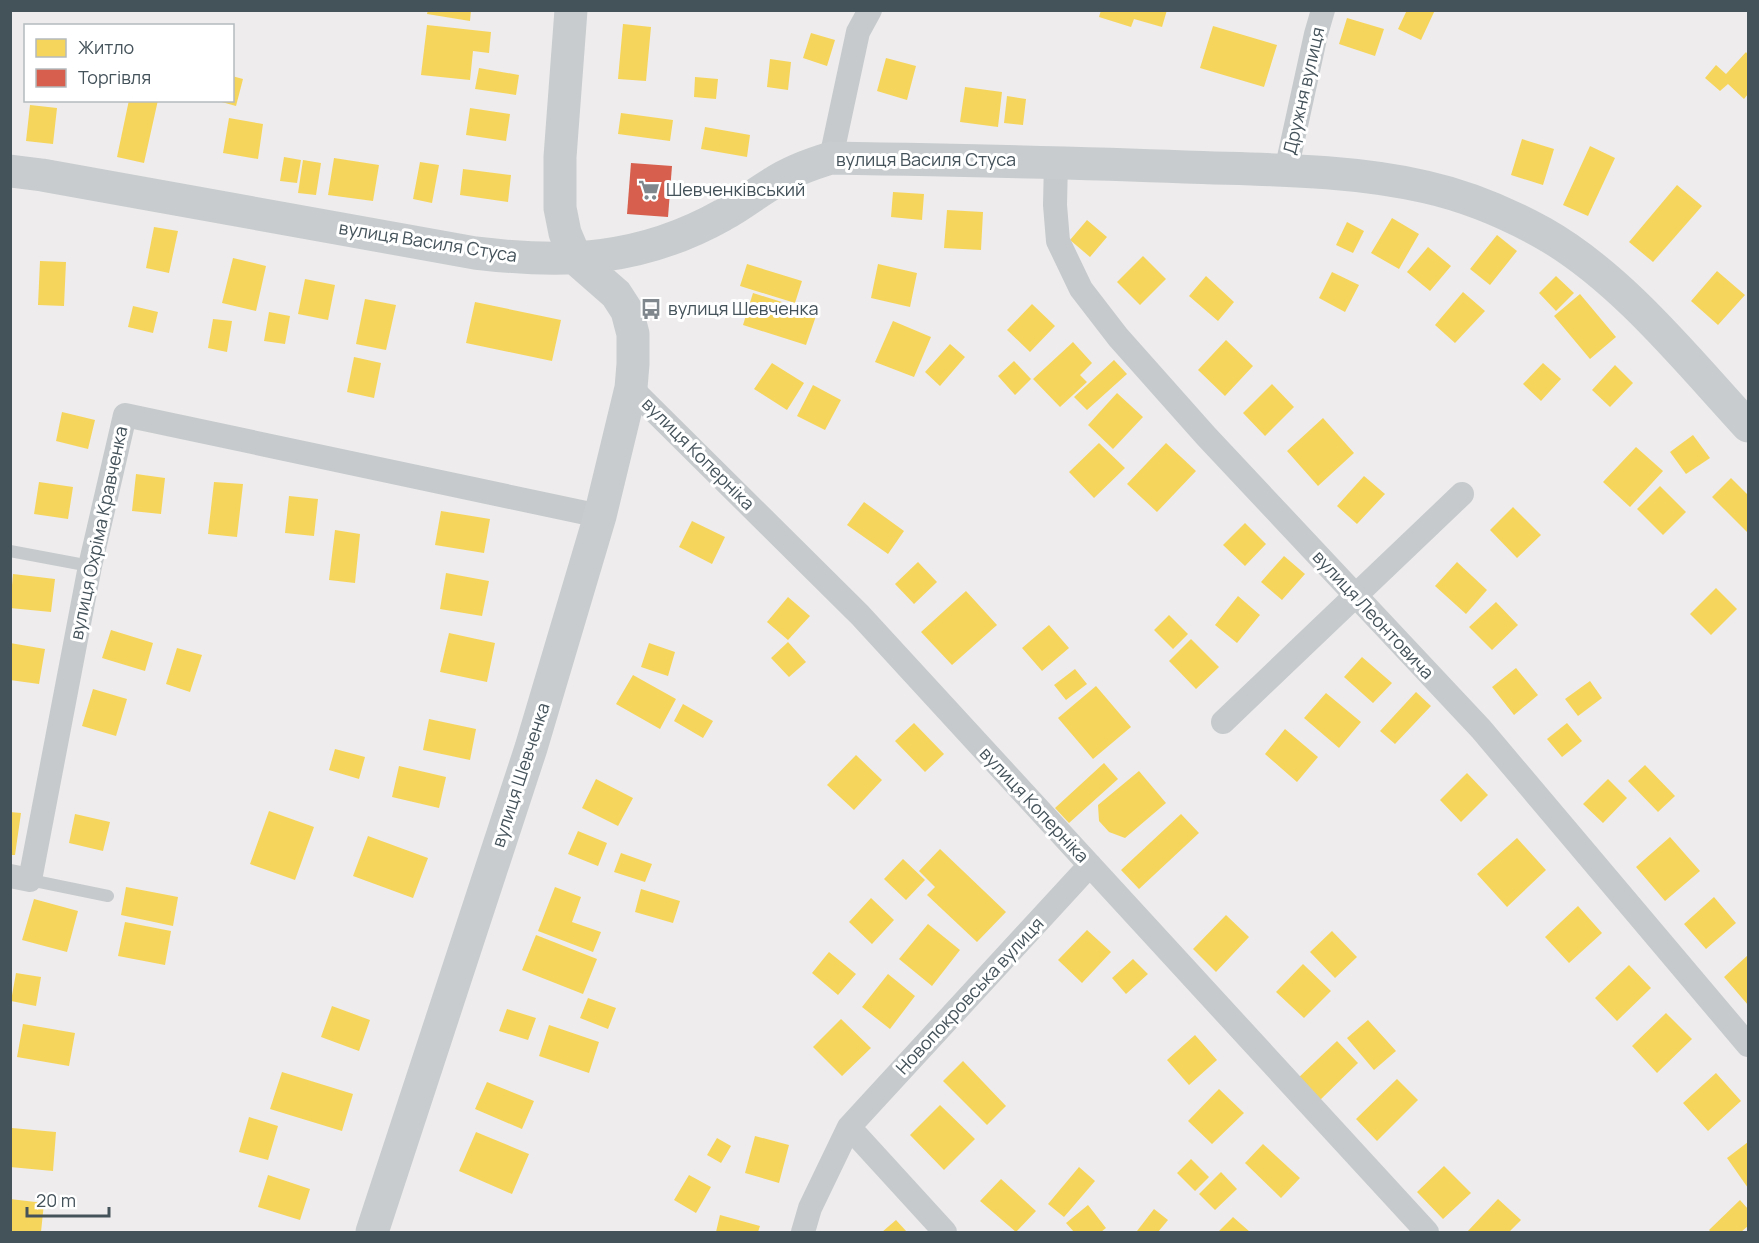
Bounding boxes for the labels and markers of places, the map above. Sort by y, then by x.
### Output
place label: Шевченківський [666,177,805,201]
supermarket icon: Шевченківський [637,178,661,202]
place label: вулиця Шевченка [668,296,818,320]
bus stop icon: вулиця Шевченка [639,297,663,321]

